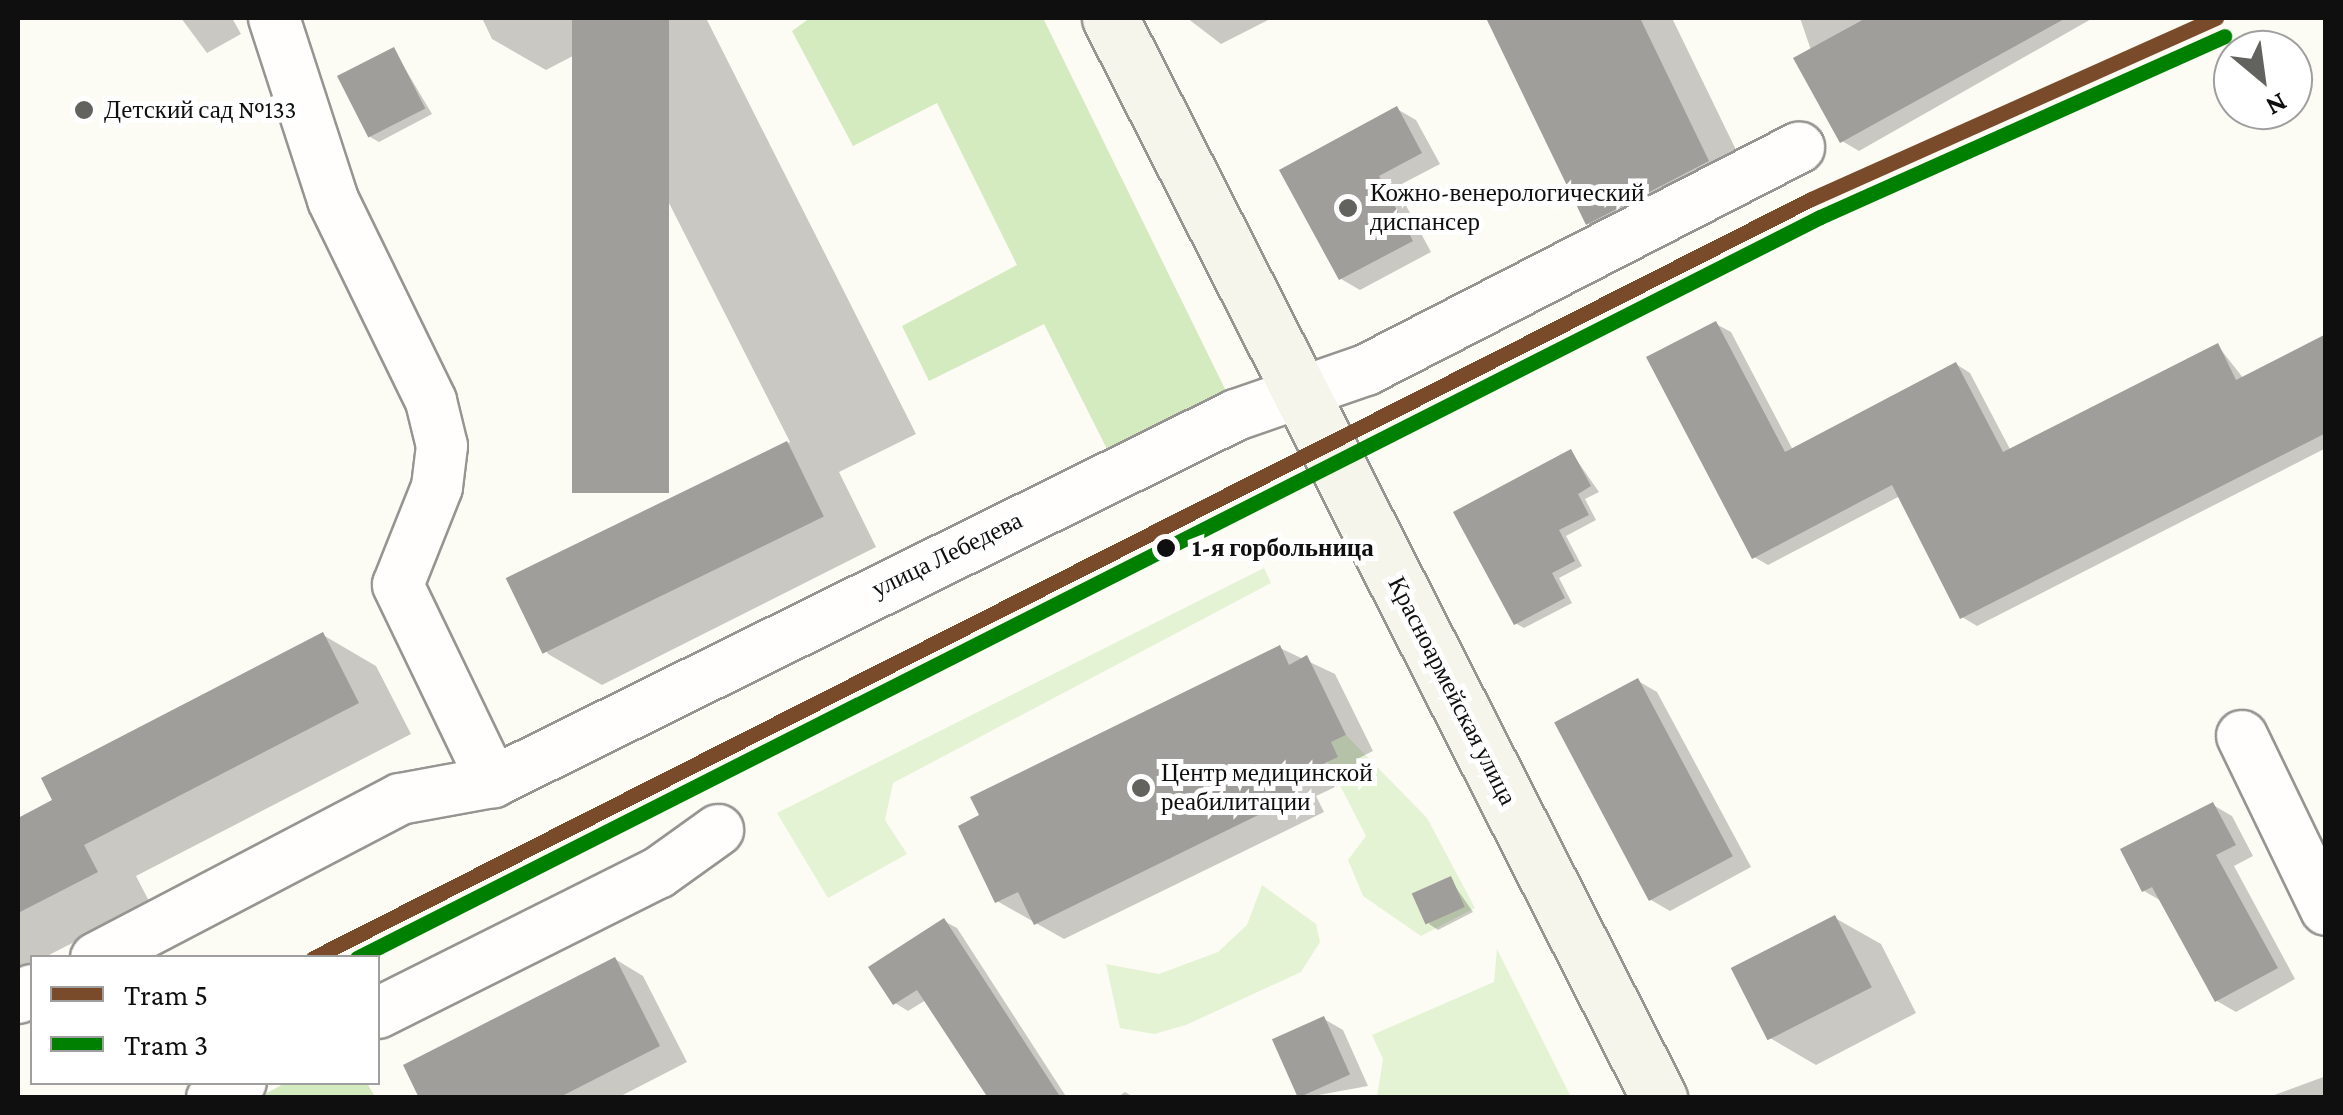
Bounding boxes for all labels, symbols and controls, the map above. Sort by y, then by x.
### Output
north arrow [2213,30,2313,130]
text: N [2261,87,2293,123]
place label: Детский сад №133 [104,95,296,125]
marker: Детский сад №133 [73,99,95,121]
place label: Кожно-венерологический диспансер [1370,179,1644,238]
marker: Кожно-венерологический диспансер [1335,195,1361,221]
street label: улица Лебедева [867,506,1027,604]
marker: 1-я горбольница [1149,531,1183,565]
place label: 1-я горбольница [1192,533,1374,563]
street label: Красноармейская улица [1381,572,1523,810]
place label: Центр медицинской реабилитации [1161,759,1373,818]
marker: Центр медицинской реабилитации [1130,777,1152,799]
legend [30,955,380,1085]
text: Tram 5 [124,978,208,1011]
text: Tram 3 [124,1028,208,1061]

